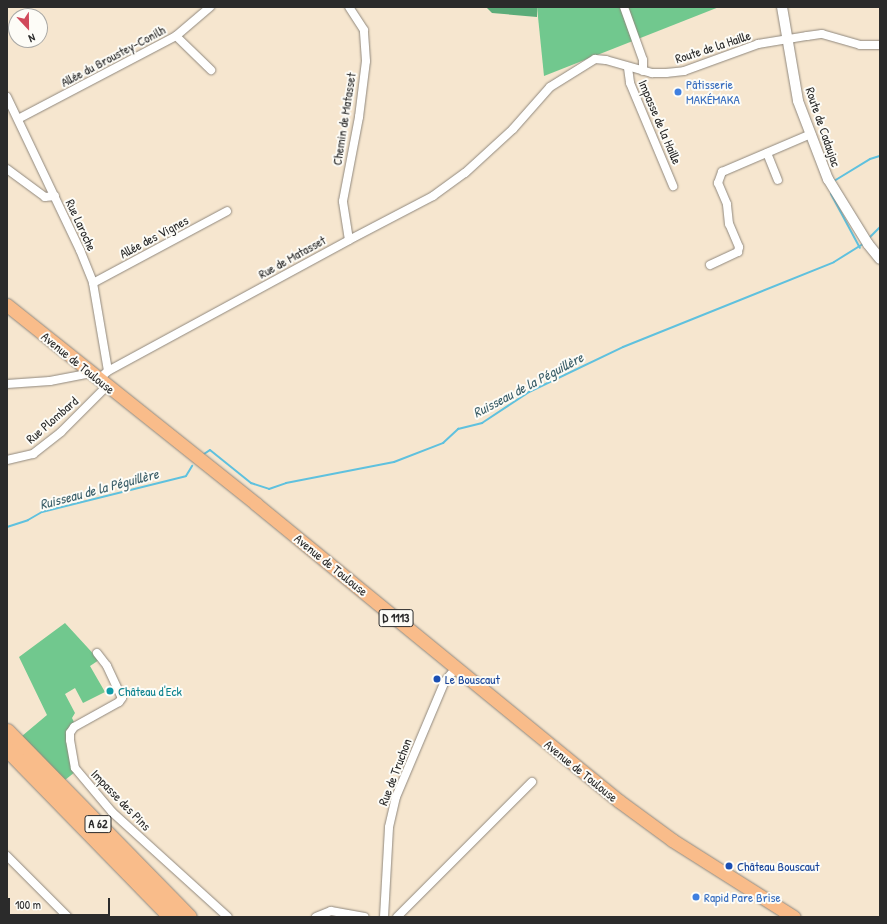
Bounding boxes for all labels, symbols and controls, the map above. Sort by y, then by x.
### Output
north arrow [8,8,48,48]
street label: Allée du Broustey-Conilh [58,22,168,90]
street label: Route de la Haille [673,27,753,67]
text: N [27,31,37,46]
street label: Chemin de Matasset [329,72,359,166]
street label: Impasse de la Haille [635,77,685,167]
place label: Pâtisserie MAKÉMAKA [686,77,740,108]
street label: Route de Cadaujac [802,85,844,169]
marker: Pâtisserie MAKÉMAKA [673,87,683,97]
street label: Rue Laroche [62,197,100,253]
street label: Allée des Vignes [117,212,191,262]
street label: Rue de Matasset [256,232,328,282]
street label: Avenue de Toulouse [38,329,118,397]
water label: Ruisseau de la Péguillère [470,349,586,421]
street label: Rue Plombard [23,393,81,447]
water label: Ruisseau de la Péguillère [38,465,160,513]
street label: Avenue de Toulouse [291,531,371,599]
road number: D 1113 [378,608,414,628]
place label: Le Bouscaut [445,671,500,687]
marker: Le Bouscaut [432,674,442,684]
place label: Château d'Eck [118,683,182,699]
marker: Château d'Eck [105,686,115,696]
street label: Rue de Truchon [375,736,415,808]
street label: Avenue de Toulouse [541,737,621,805]
street label: Impasse des Pins [88,766,154,834]
road number: A 62 [84,814,112,834]
place label: Château Bouscaut [737,858,819,874]
marker: Château Bouscaut [724,861,734,871]
place label: Rapid Pare Brise [704,889,781,905]
scale bar [10,890,112,916]
marker: Rapid Pare Brise [691,892,701,902]
text: 100 m [15,896,41,913]

